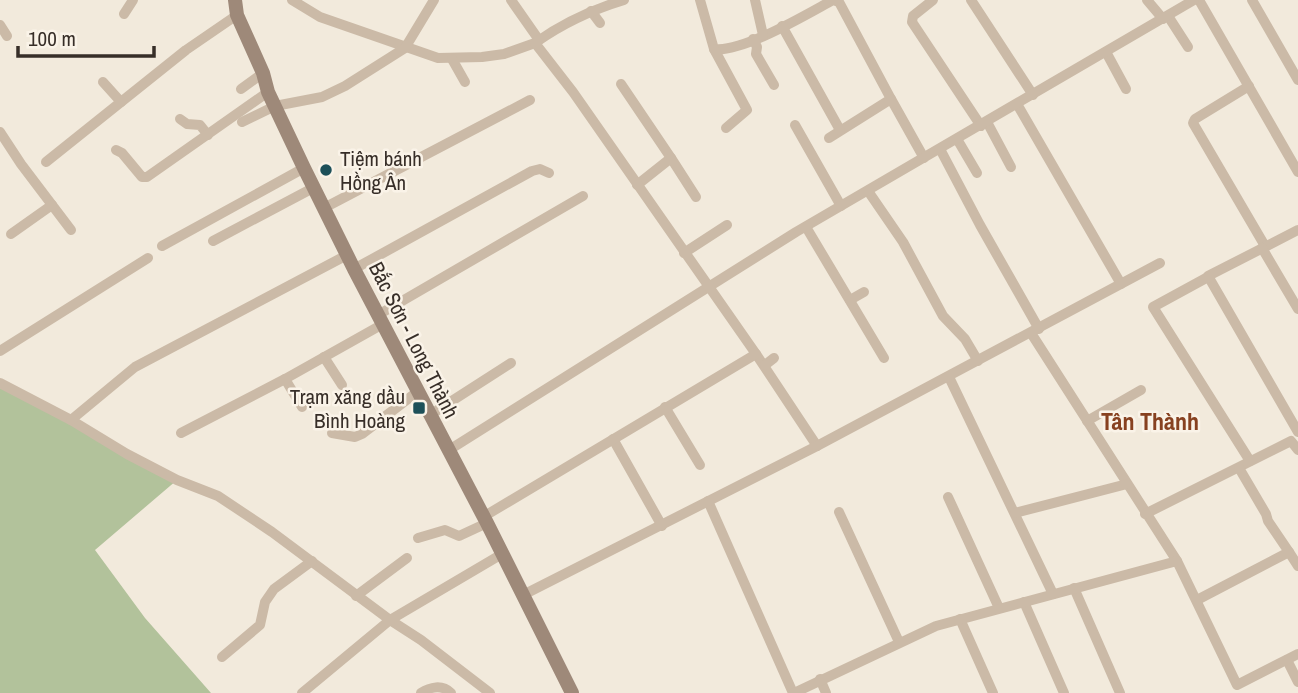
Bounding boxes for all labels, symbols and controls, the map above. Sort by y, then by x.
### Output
scale bar [18,14,154,58]
text: 100 m [28,24,76,53]
place label: Tiệm bánh Hồng Ân [340,144,422,197]
marker: Tiệm bánh Hồng Ân [318,162,334,178]
street label: Bắc Sơn - Long Thành [362,257,466,423]
place label: Trạm xăng dầu Bình Hoàng [290,382,405,435]
marker: Trạm xăng dầu Bình Hoàng [411,400,427,416]
district label: Tân Thành [1101,405,1199,437]

